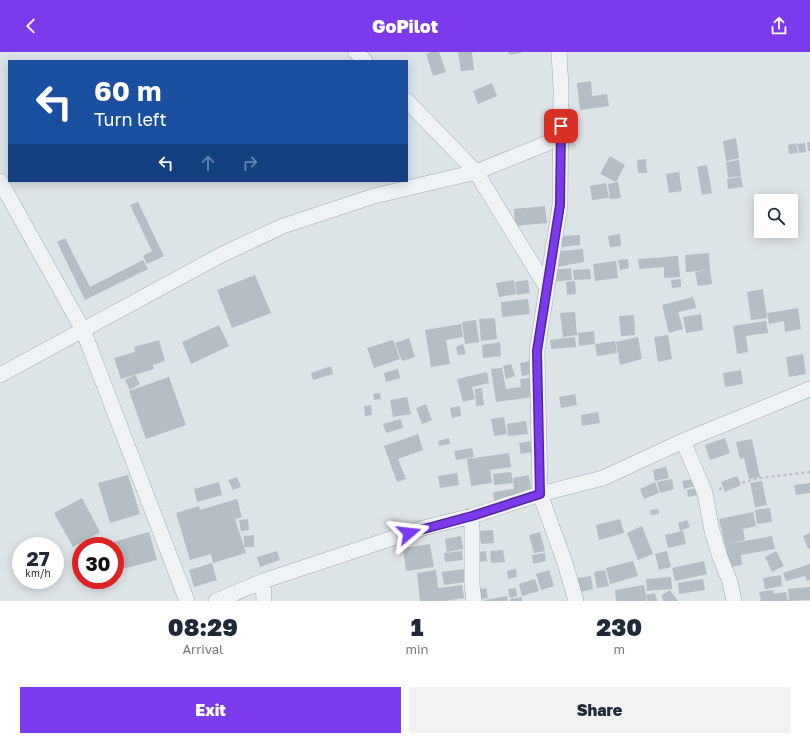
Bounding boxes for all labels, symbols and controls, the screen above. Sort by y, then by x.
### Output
icon: back [20,15,42,37]
text: GoPilot [372,15,438,37]
icon: share [768,15,790,37]
text: 60 m [94,74,161,107]
icon: left [28,76,80,128]
text: Turn left [94,108,167,130]
pin [544,109,578,143]
icon: arrive [550,115,572,137]
icon: left [155,152,177,174]
icon: ahead [197,152,219,174]
icon: right [239,152,261,174]
map controls [754,194,798,238]
button: search [754,194,798,238]
position arrow [388,512,430,554]
speed limit sign: 30 [72,537,124,589]
text: 27 [26,546,50,570]
text: km/h [25,567,51,579]
text: 08:29 [168,612,238,641]
text: 1 [411,612,423,641]
text: 230 [596,612,642,641]
text: Arrival [182,641,223,657]
text: min [406,641,429,657]
text: m [614,641,625,657]
button: Exit [20,687,401,733]
button: Share [409,687,790,733]

